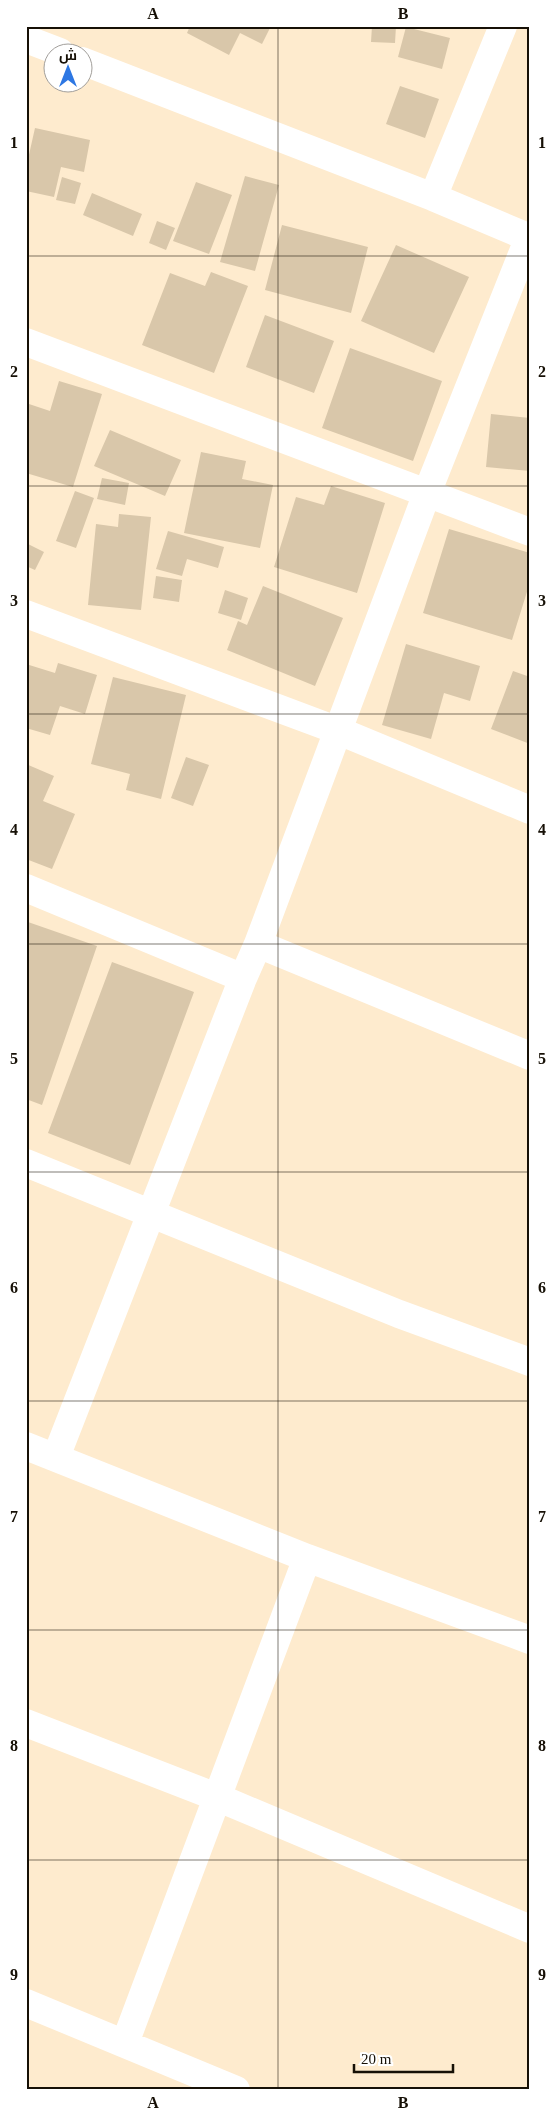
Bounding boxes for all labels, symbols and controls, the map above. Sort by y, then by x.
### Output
text: A [147,5,159,22]
text: B [398,5,409,22]
north arrow [42,42,92,92]
text: ش [59,47,77,64]
text: 1 [10,134,18,151]
text: 1 [538,134,546,151]
text: 2 [10,363,18,380]
text: 2 [538,363,546,380]
text: 3 [10,592,18,609]
text: 3 [538,592,546,609]
text: 4 [10,821,18,838]
text: 4 [538,821,546,838]
text: 5 [10,1050,18,1067]
text: 5 [538,1050,546,1067]
text: 6 [10,1279,18,1296]
text: 6 [538,1279,546,1296]
text: 7 [10,1508,18,1525]
text: 7 [538,1508,546,1525]
text: 8 [10,1737,18,1754]
text: 8 [538,1737,546,1754]
text: 9 [10,1966,18,1983]
text: 9 [538,1966,546,1983]
scale bar [354,2041,452,2073]
text: 20 m [361,2051,392,2067]
text: A [147,2094,159,2111]
text: B [398,2094,409,2111]

